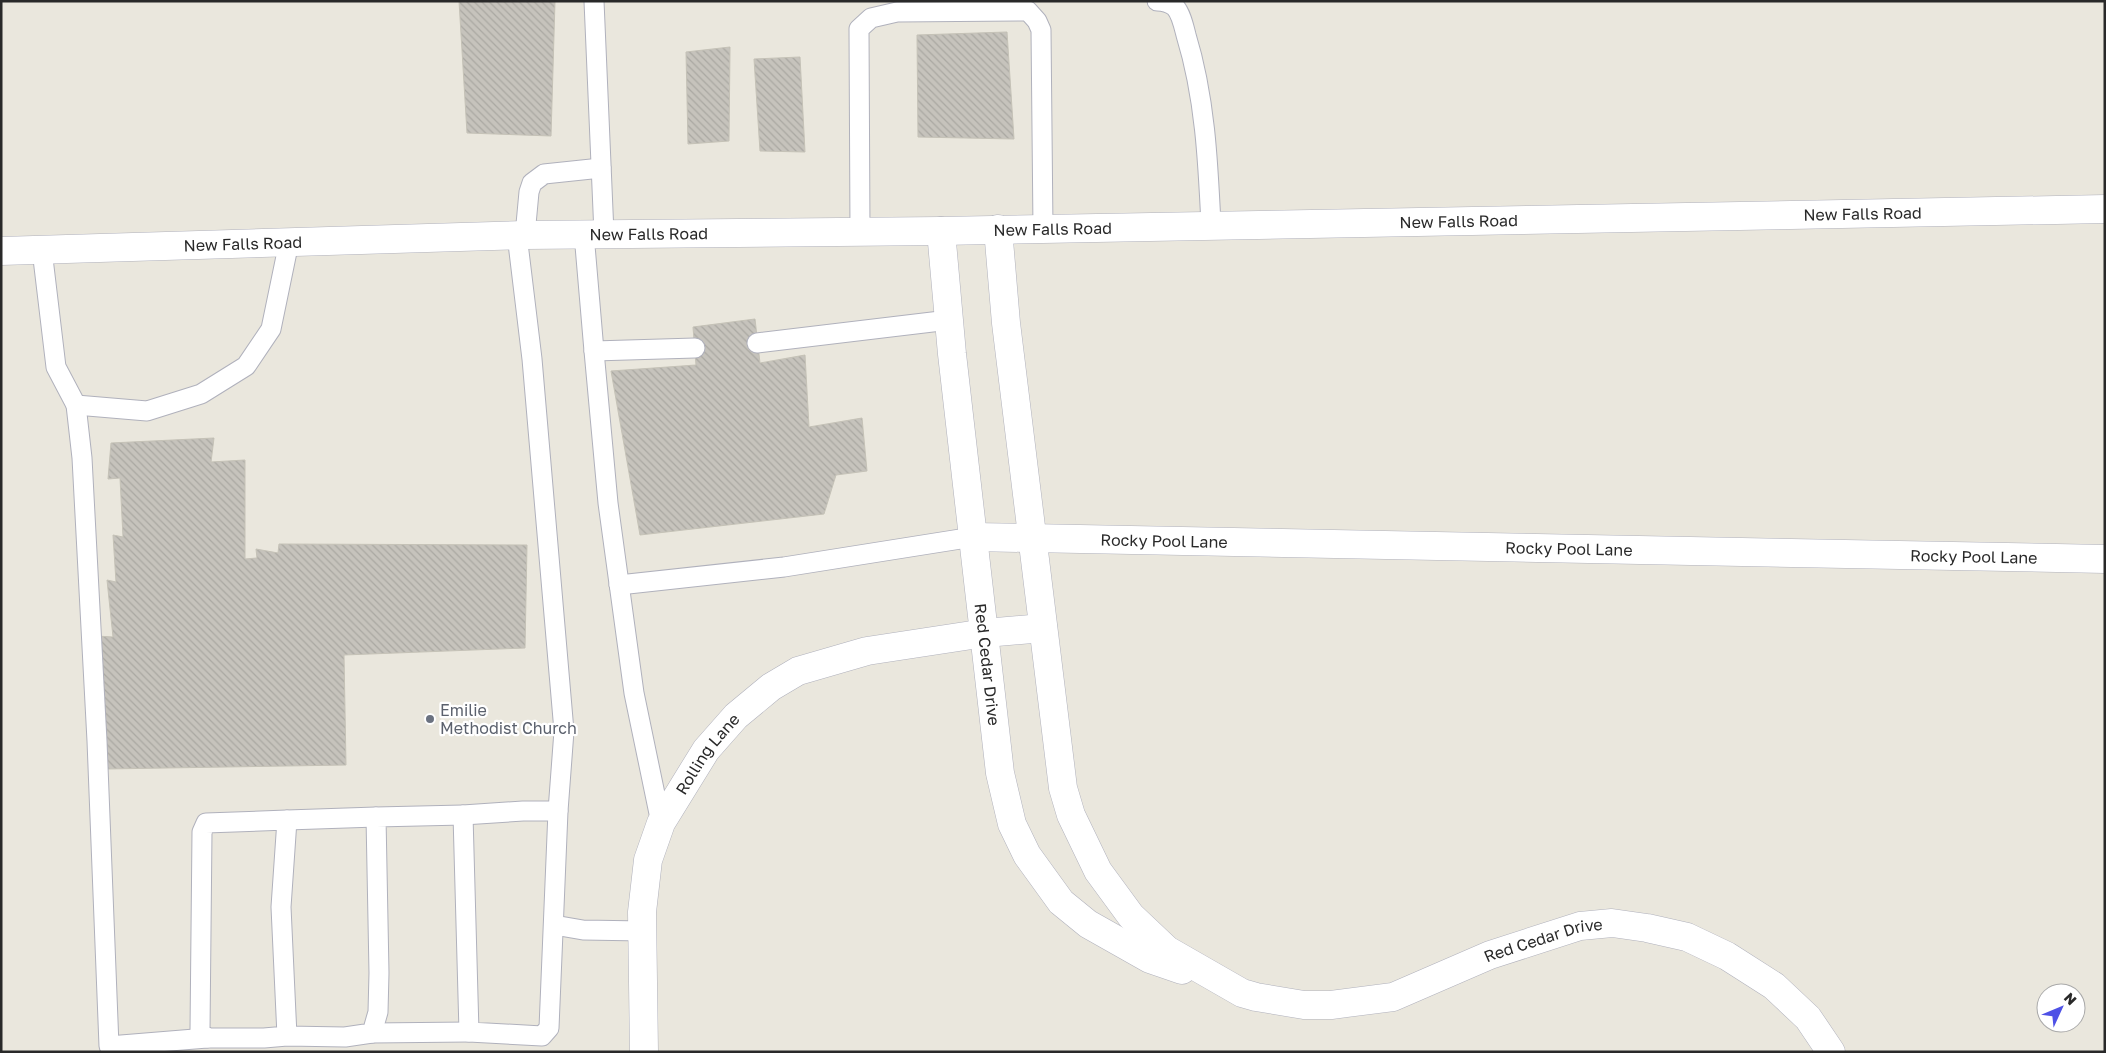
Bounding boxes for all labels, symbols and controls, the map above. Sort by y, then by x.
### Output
street label: New Falls Road [1803,202,1922,225]
street label: New Falls Road [1399,210,1518,232]
street label: New Falls Road [993,218,1112,240]
street label: New Falls Road [589,223,708,244]
street label: New Falls Road [183,232,302,255]
street label: Rocky Pool Lane [1100,529,1228,552]
street label: Rocky Pool Lane [1505,537,1633,560]
street label: Rocky Pool Lane [1910,545,2038,568]
street label: Red Cedar Drive [971,602,1004,727]
place label: Emilie Methodist Church [440,700,577,738]
street label: Rolling Lane [671,709,744,798]
marker: Emilie Methodist Church [424,713,436,725]
street label: Red Cedar Drive [1481,914,1603,966]
north arrow [2036,983,2086,1033]
text: N [2061,989,2081,1008]

